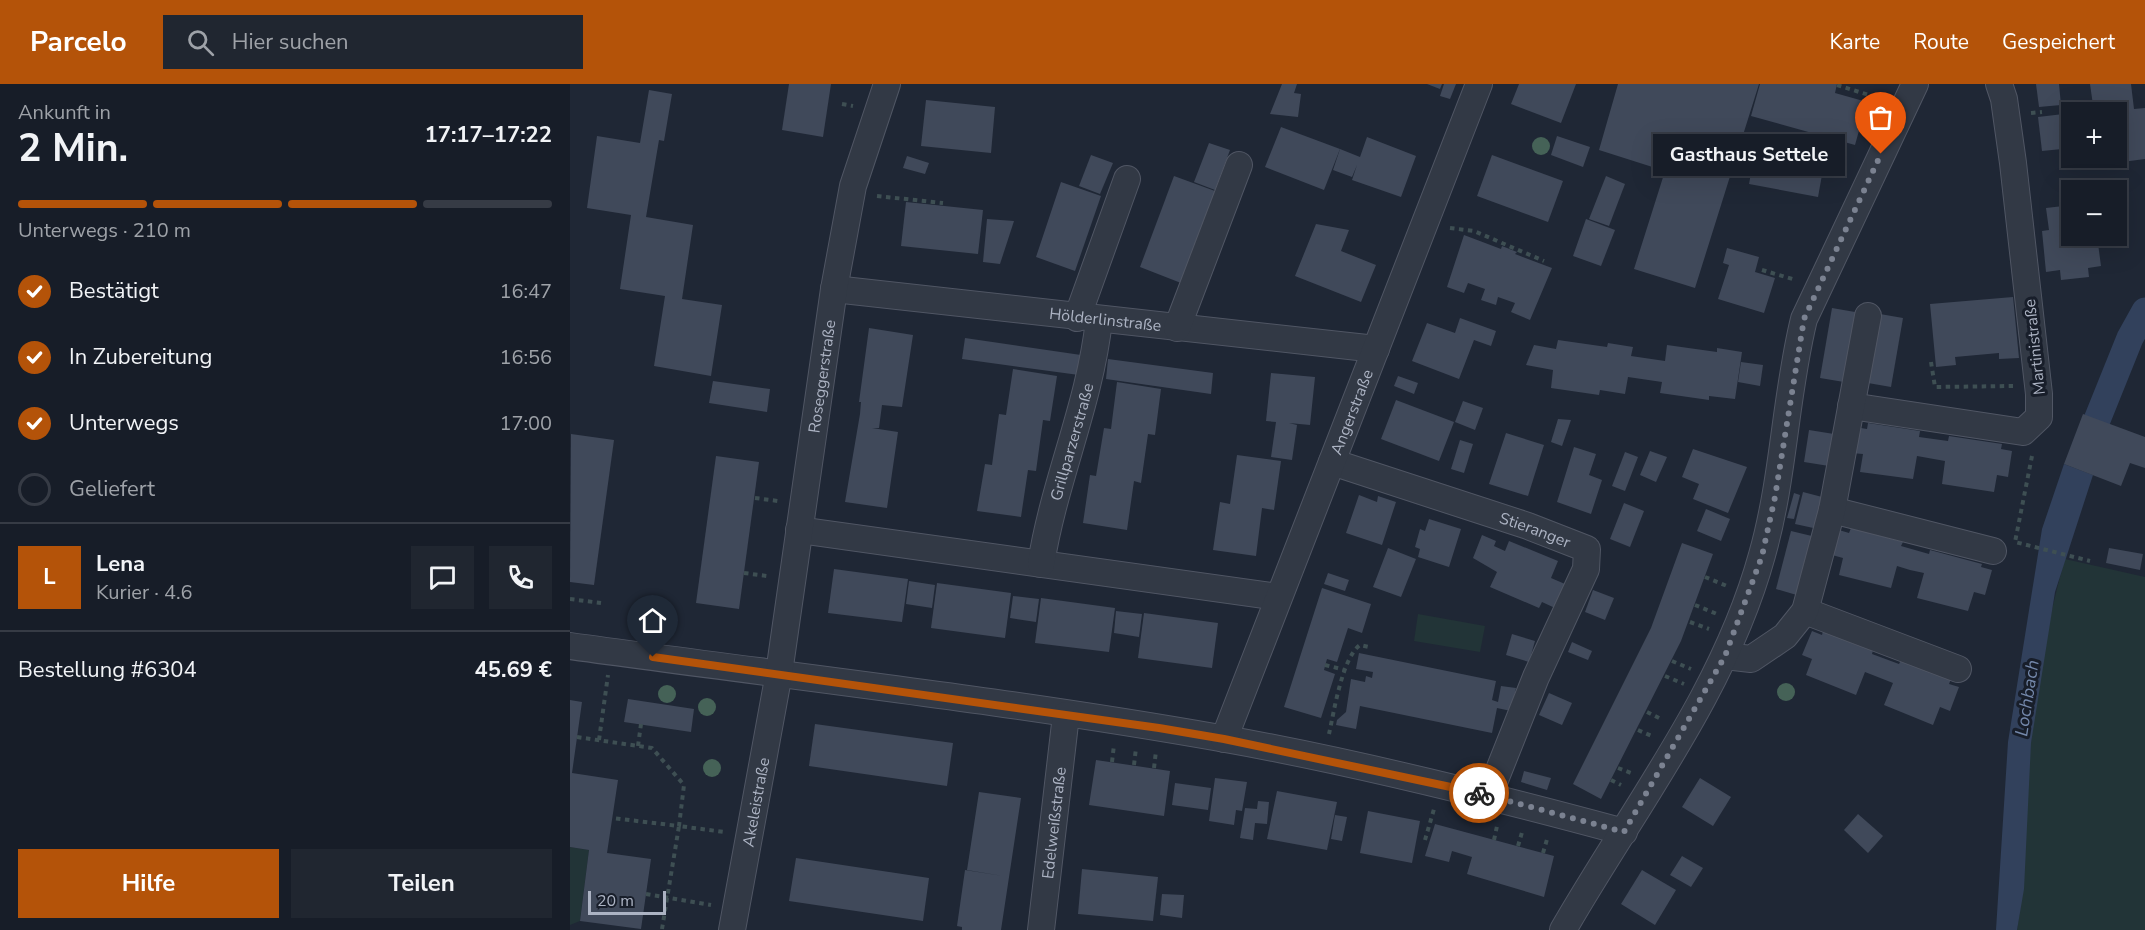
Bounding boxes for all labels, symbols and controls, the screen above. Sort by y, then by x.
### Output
search box [163,15,583,69]
text: Parcelo [30,23,127,61]
icon: search [184,26,217,59]
text: Hier suchen [232,27,349,57]
text: Karte [1830,28,1880,56]
text: Route [1913,28,1969,56]
text: Gespeichert [2002,28,2115,56]
pin [1855,92,1906,154]
text: Ankunft in [18,99,111,126]
icon: bag [1864,101,1897,134]
map controls [2061,102,2127,246]
button: + [2061,102,2127,168]
text: 17:17–17:22 [424,120,552,150]
text: 2 Min. [18,122,128,175]
callout: Gasthaus Settele [1653,133,1845,175]
text: Gasthaus Settele [1670,141,1828,168]
button: − [2061,180,2127,246]
text: Unterwegs · 210 m [18,217,191,244]
icon: check [18,275,51,308]
text: Bestätigt [69,276,159,306]
text: 16:47 [499,278,552,305]
street label: Martinistraße [2019,298,2051,396]
street label: Hölderlinstraße [1048,303,1162,337]
street label: Roseggerstraße [803,318,841,435]
icon: check [18,341,51,374]
text: In Zubereitung [69,342,212,372]
text: 16:56 [499,344,552,371]
street label: Angerstraße [1326,366,1379,458]
street label: Grillparzerstraße [1045,381,1099,503]
icon: check [18,407,51,440]
text: Unterwegs [69,408,179,438]
text: 17:00 [499,410,552,437]
text: Geliefert [69,474,155,504]
street label: Stieranger [1496,507,1574,554]
button: chat [411,546,474,609]
button: phone [489,546,552,609]
text: Lena [96,549,145,579]
text: L [43,562,56,592]
text: Kurier · 4.6 [96,579,193,606]
pin [627,595,678,657]
icon: home [636,604,669,637]
text: Bestellung #6304 [18,655,197,685]
text: 45.69 € [475,655,552,685]
water label: Lochbach [2009,658,2045,738]
street label: Akeleistraße [737,756,775,849]
courier [1449,763,1509,823]
street label: Edelweißstraße [1037,766,1072,880]
icon: bike [1463,777,1496,810]
button: Hilfe [18,849,279,918]
button: Teilen [291,849,552,918]
scale bar [588,888,666,916]
text: 20 m [597,890,634,912]

